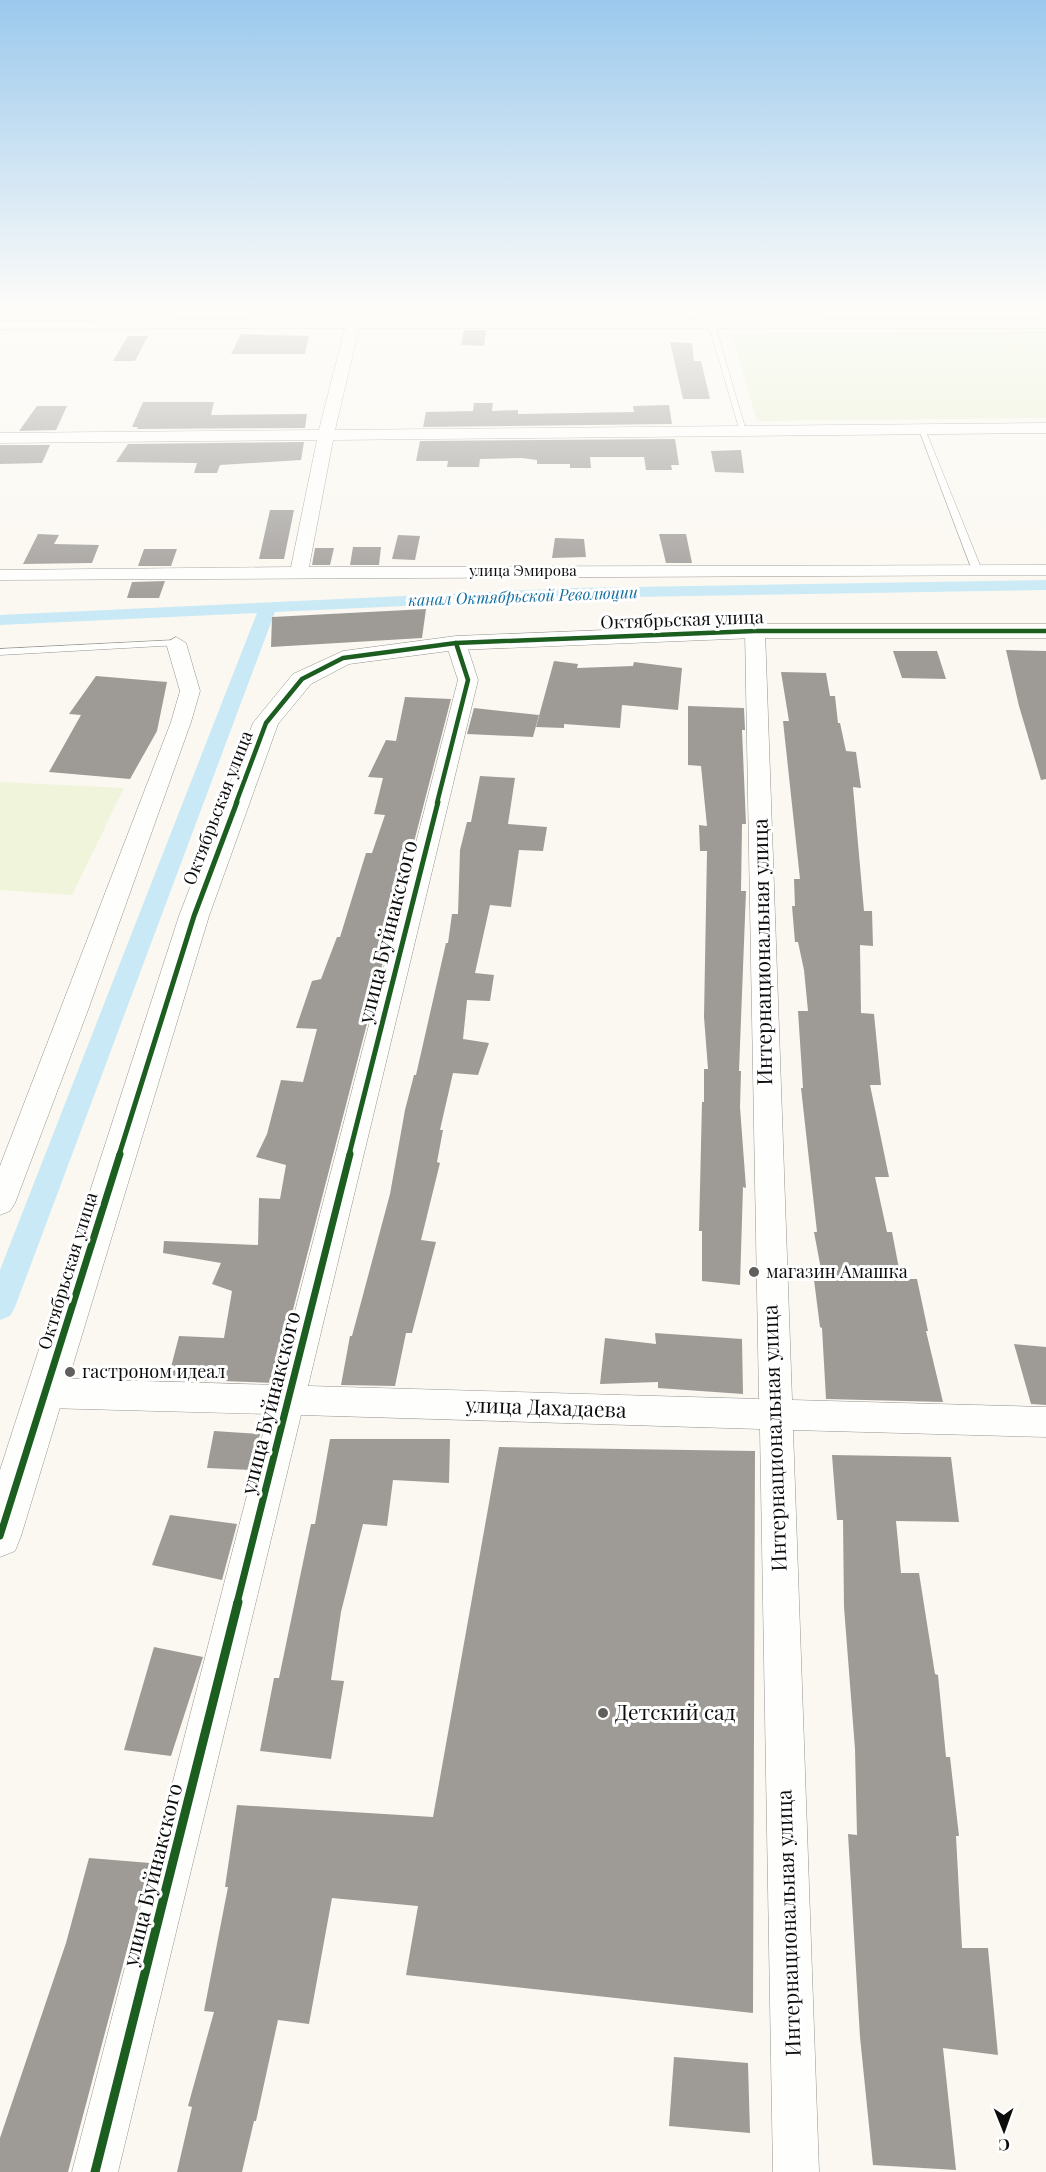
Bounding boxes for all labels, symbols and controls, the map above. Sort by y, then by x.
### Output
street label: улица Эмирова [468,560,577,580]
water label: канал Октябрьской Революции [408,581,638,610]
street label: Октябрьская улица [600,604,764,634]
street label: Октябрьская улица [177,727,258,888]
street label: Интернациональная улица [745,818,777,1086]
street label: улица Буйнакского [350,837,422,1027]
street label: Октябрьская улица [32,1189,102,1352]
place label: магазин Амашка [766,1259,908,1283]
marker: магазин Амашка [747,1265,761,1279]
street label: Интернациональная улица [754,1304,792,1572]
street label: улица Буйнакского [233,1308,305,1498]
place label: гастроном идеал [82,1359,225,1383]
marker: гастроном идеал [63,1365,77,1379]
street label: улица Дахадаева [464,1389,628,1423]
place label: Детский сад [615,1697,736,1725]
marker: Детский сад [596,1706,610,1720]
street label: улица Буйнакского [115,1780,187,1970]
street label: Интернациональная улица [768,1789,806,2057]
north arrow [974,2100,1034,2160]
text: С [998,2135,1010,2156]

